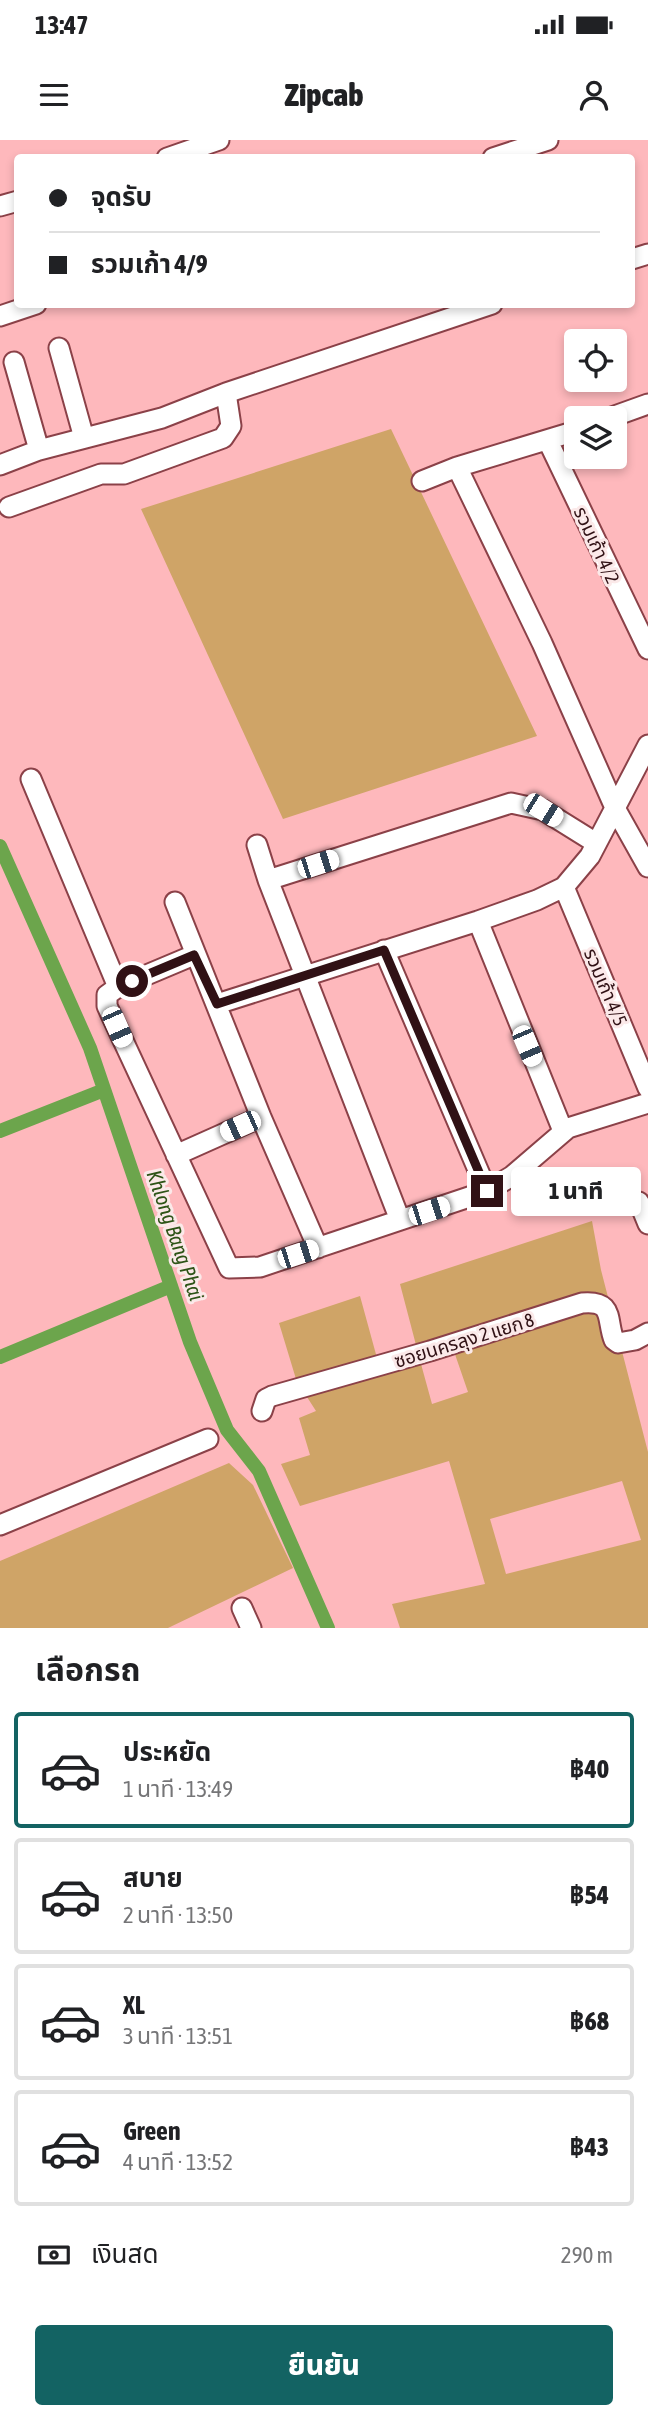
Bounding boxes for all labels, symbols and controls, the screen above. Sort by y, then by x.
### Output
text: 13:47 [35,10,89,40]
icon: menu [35,76,73,114]
text: Zipcab [285,76,363,113]
icon: person [575,76,613,114]
text: จุดรับ [91,182,152,212]
text: รวมเก้า 4/9 [91,249,208,279]
map controls [564,329,627,469]
button: locate [564,329,627,392]
button: layers [564,406,627,469]
street label: รวมเก้า 4/2 [570,503,624,587]
car [520,790,567,830]
car [295,848,342,880]
street label: รวมเก้า 4/5 [580,945,632,1029]
route start [116,965,148,997]
car [99,1004,136,1050]
car [510,1023,545,1069]
car [217,1108,264,1144]
callout: 1 นาที [512,1166,641,1216]
water label: Khlong Bang Phai [142,1167,210,1303]
route end [471,1175,503,1207]
text: 1 นาที [549,1178,603,1204]
car [406,1195,453,1227]
car [275,1238,322,1270]
street label: ซอยนครลุง 2 แยก 8 [391,1308,537,1373]
text: เลือกรถ [35,1651,140,1688]
text: ประหยัด [123,1737,211,1767]
icon: car [39,1739,102,1802]
text: ฿40 [569,1754,609,1784]
text: 1 นาที · 13:49 [123,1776,233,1802]
text: สบาย [123,1863,183,1893]
icon: car [39,1865,102,1928]
text: ฿54 [569,1880,609,1910]
text: 2 นาที · 13:50 [123,1902,233,1928]
text: XL [123,1990,145,2020]
icon: car [39,1991,102,2054]
text: ฿68 [569,2006,609,2036]
text: 3 นาที · 13:51 [123,2023,233,2049]
text: Green [123,2116,181,2146]
icon: car [39,2117,102,2180]
text: ฿43 [569,2132,609,2162]
text: 4 นาที · 13:52 [123,2149,233,2175]
icon: cash [35,2236,73,2274]
text: เงินสด [91,2239,158,2269]
text: 290 m [561,2242,613,2268]
button: ยืนยัน [35,2325,613,2405]

